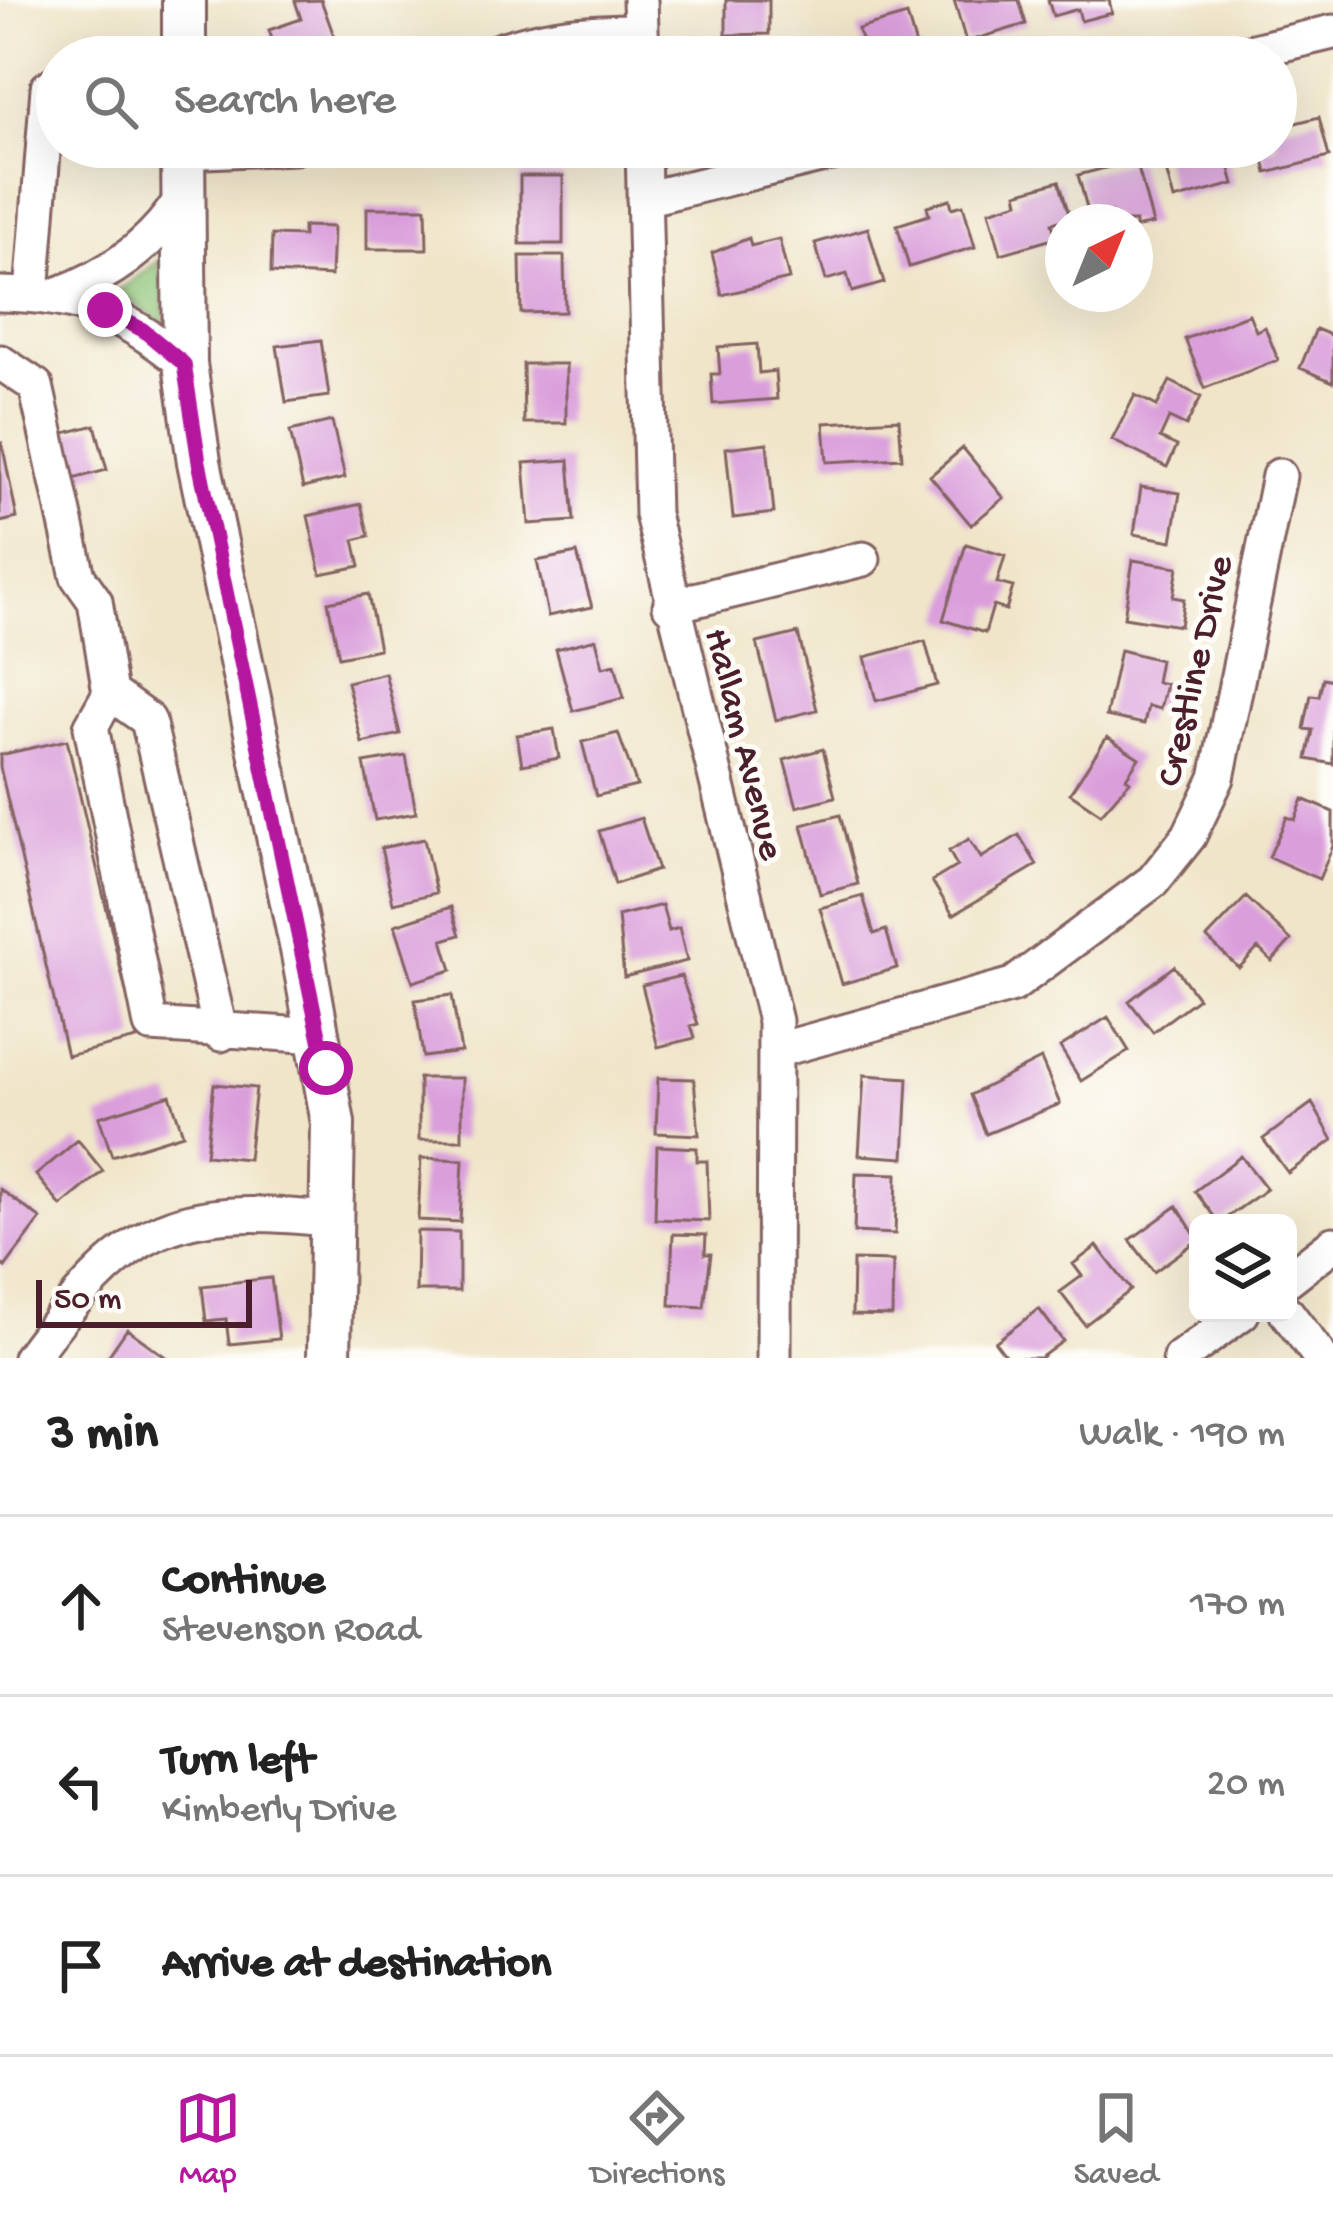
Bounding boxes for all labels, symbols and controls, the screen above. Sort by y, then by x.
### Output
search box [36,36,1297,168]
icon: search [78,69,144,135]
text: Search here [174,76,396,129]
north arrow [1045,204,1153,312]
route end [78,283,132,337]
street label: Crestline Drive [1149,551,1247,791]
street label: Hallam Avenue [690,624,792,866]
route start [299,1041,353,1095]
map controls [1189,1214,1297,1322]
button: layers [1189,1214,1297,1322]
scale bar [36,1274,252,1327]
text: 50 m [54,1282,121,1320]
text: 3 min [48,1406,158,1466]
text: Walk · 190 m [1079,1413,1285,1459]
text: Continue [162,1556,325,1609]
icon: ahead [48,1573,114,1639]
text: 170 m [1190,1583,1285,1629]
text: Stevenson Road [162,1609,420,1655]
text: Turn left [162,1736,314,1789]
icon: left [48,1753,114,1819]
text: 20 m [1207,1763,1285,1809]
text: Kimberly Drive [162,1789,396,1835]
icon: arrive [48,1933,114,1999]
text: Arrive at destination [162,1939,551,1992]
tab: Map [175,2085,241,2195]
tab: Directions [590,2085,724,2195]
tab: Saved [1074,2085,1158,2195]

